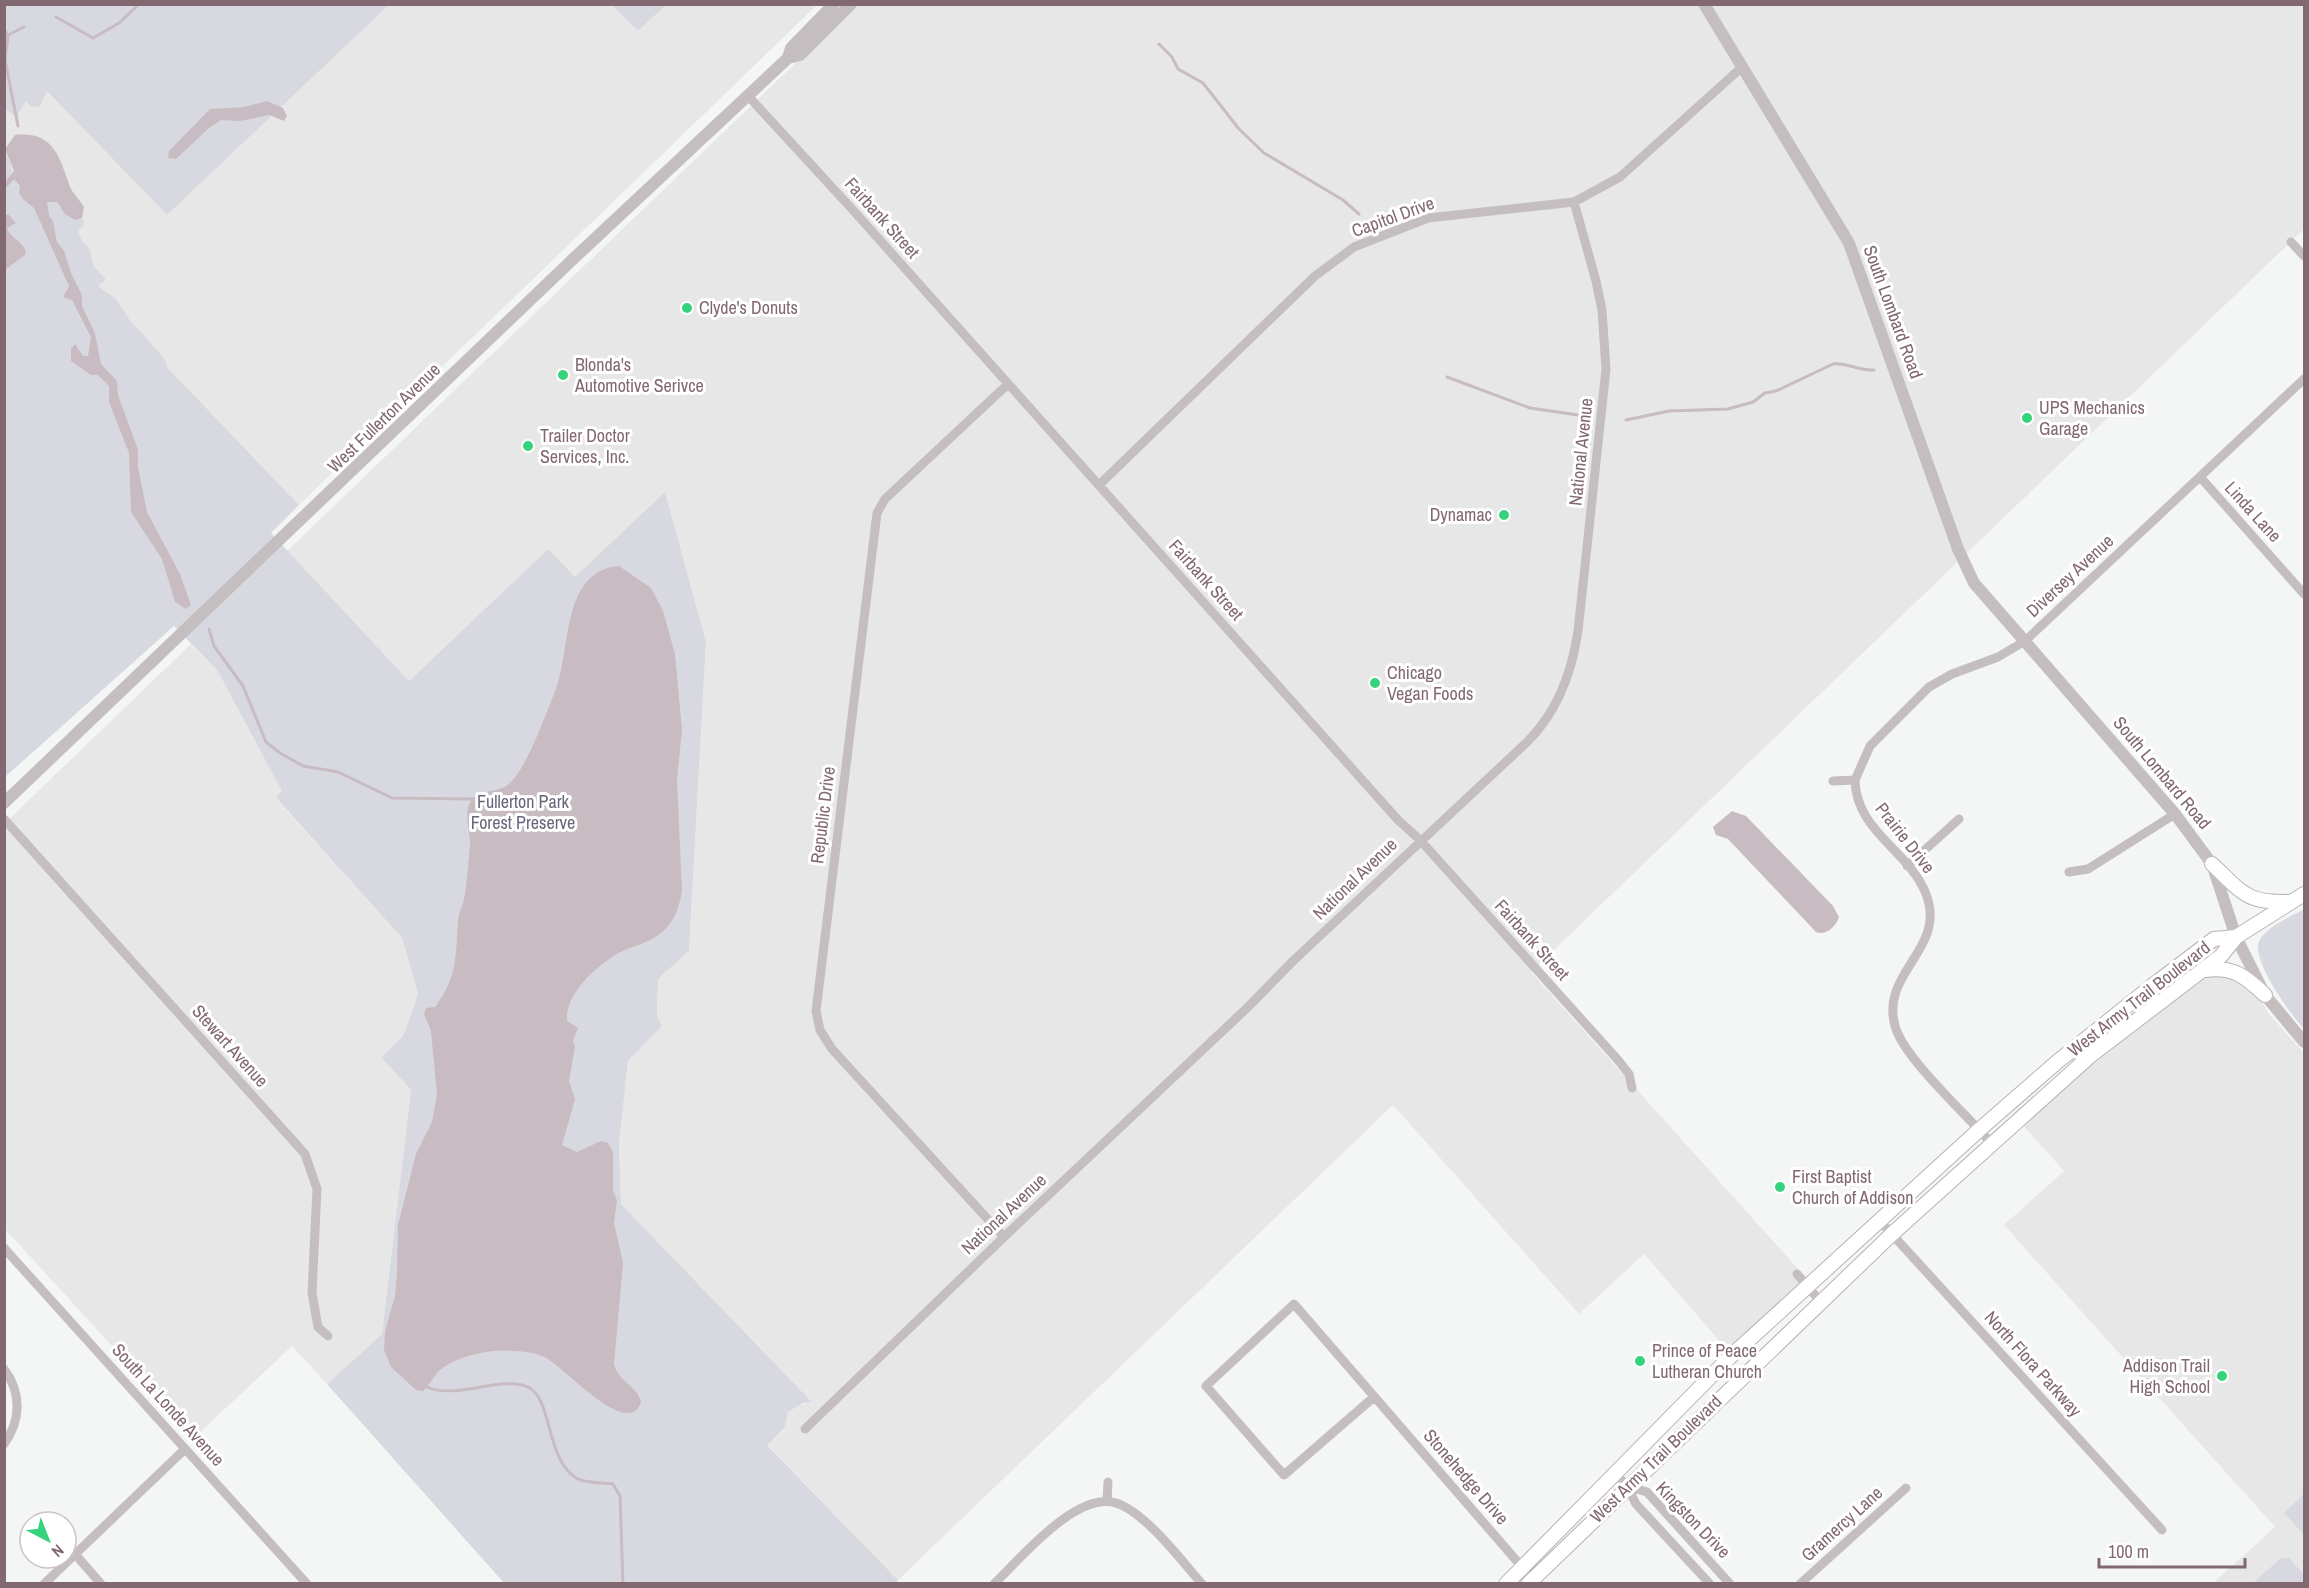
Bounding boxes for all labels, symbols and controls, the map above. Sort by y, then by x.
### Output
street label: Fairbank Street [839,172,925,264]
street label: Capitol Drive [1348,190,1438,243]
street label: South Lombard Road [1858,242,1929,382]
place label: Clyde's Donuts [699,295,798,320]
marker: Clyde's Donuts [680,301,694,315]
place label: Blonda's Automotive Serivce [574,352,704,398]
street label: West Fullerton Avenue [322,357,446,478]
marker: Blonda's Automotive Serivce [556,368,570,382]
place label: UPS Mechanics Garage [2039,395,2145,441]
street label: National Avenue [1562,397,1599,507]
marker: UPS Mechanics Garage [2020,411,2034,425]
place label: Trailer Doctor Services, Inc. [540,423,630,469]
marker: Trailer Doctor Services, Inc. [521,439,535,453]
street label: Linda Lane [2219,476,2287,547]
place label: Dynamac [1430,502,1492,527]
marker: Dynamac [1497,508,1511,522]
street label: Diversey Avenue [2020,529,2119,623]
street label: Fairbank Street [1163,534,1249,626]
place label: Chicago Vegan Foods [1387,660,1473,706]
marker: Chicago Vegan Foods [1368,676,1382,690]
street label: South Lombard Road [2108,711,2217,834]
street label: Republic Drive [804,765,841,865]
park label: Fullerton Park Forest Preserve [471,789,575,835]
street label: Prairie Drive [1870,797,1941,878]
street label: National Avenue [1307,832,1402,925]
street label: Fairbank Street [1489,894,1575,986]
street label: West Army Trail Boulevard [2062,935,2215,1062]
street label: Stewart Avenue [187,999,274,1092]
place label: First Baptist Church of Addison [1792,1164,1913,1210]
street label: National Avenue [956,1168,1052,1260]
marker: First Baptist Church of Addison [1773,1180,1787,1194]
street label: North Flora Parkway [1979,1305,2088,1422]
street label: South La Londe Avenue [106,1338,230,1471]
place label: Prince of Peace Lutheran Church [1652,1338,1762,1384]
place label: Addison Trail High School [2122,1353,2210,1399]
marker: Prince of Peace Lutheran Church [1633,1354,1647,1368]
marker: Addison Trail High School [2215,1369,2229,1383]
street label: West Army Trail Boulevard [1584,1389,1727,1528]
street label: Stonehedge Drive [1418,1424,1515,1530]
street label: Kingston Drive [1650,1476,1736,1563]
street label: Gramercy Lane [1796,1480,1888,1567]
north arrow [18,1510,78,1570]
scale bar [2099,1531,2244,1569]
text: 100 m [2108,1539,2149,1564]
text: N [47,1540,69,1562]

